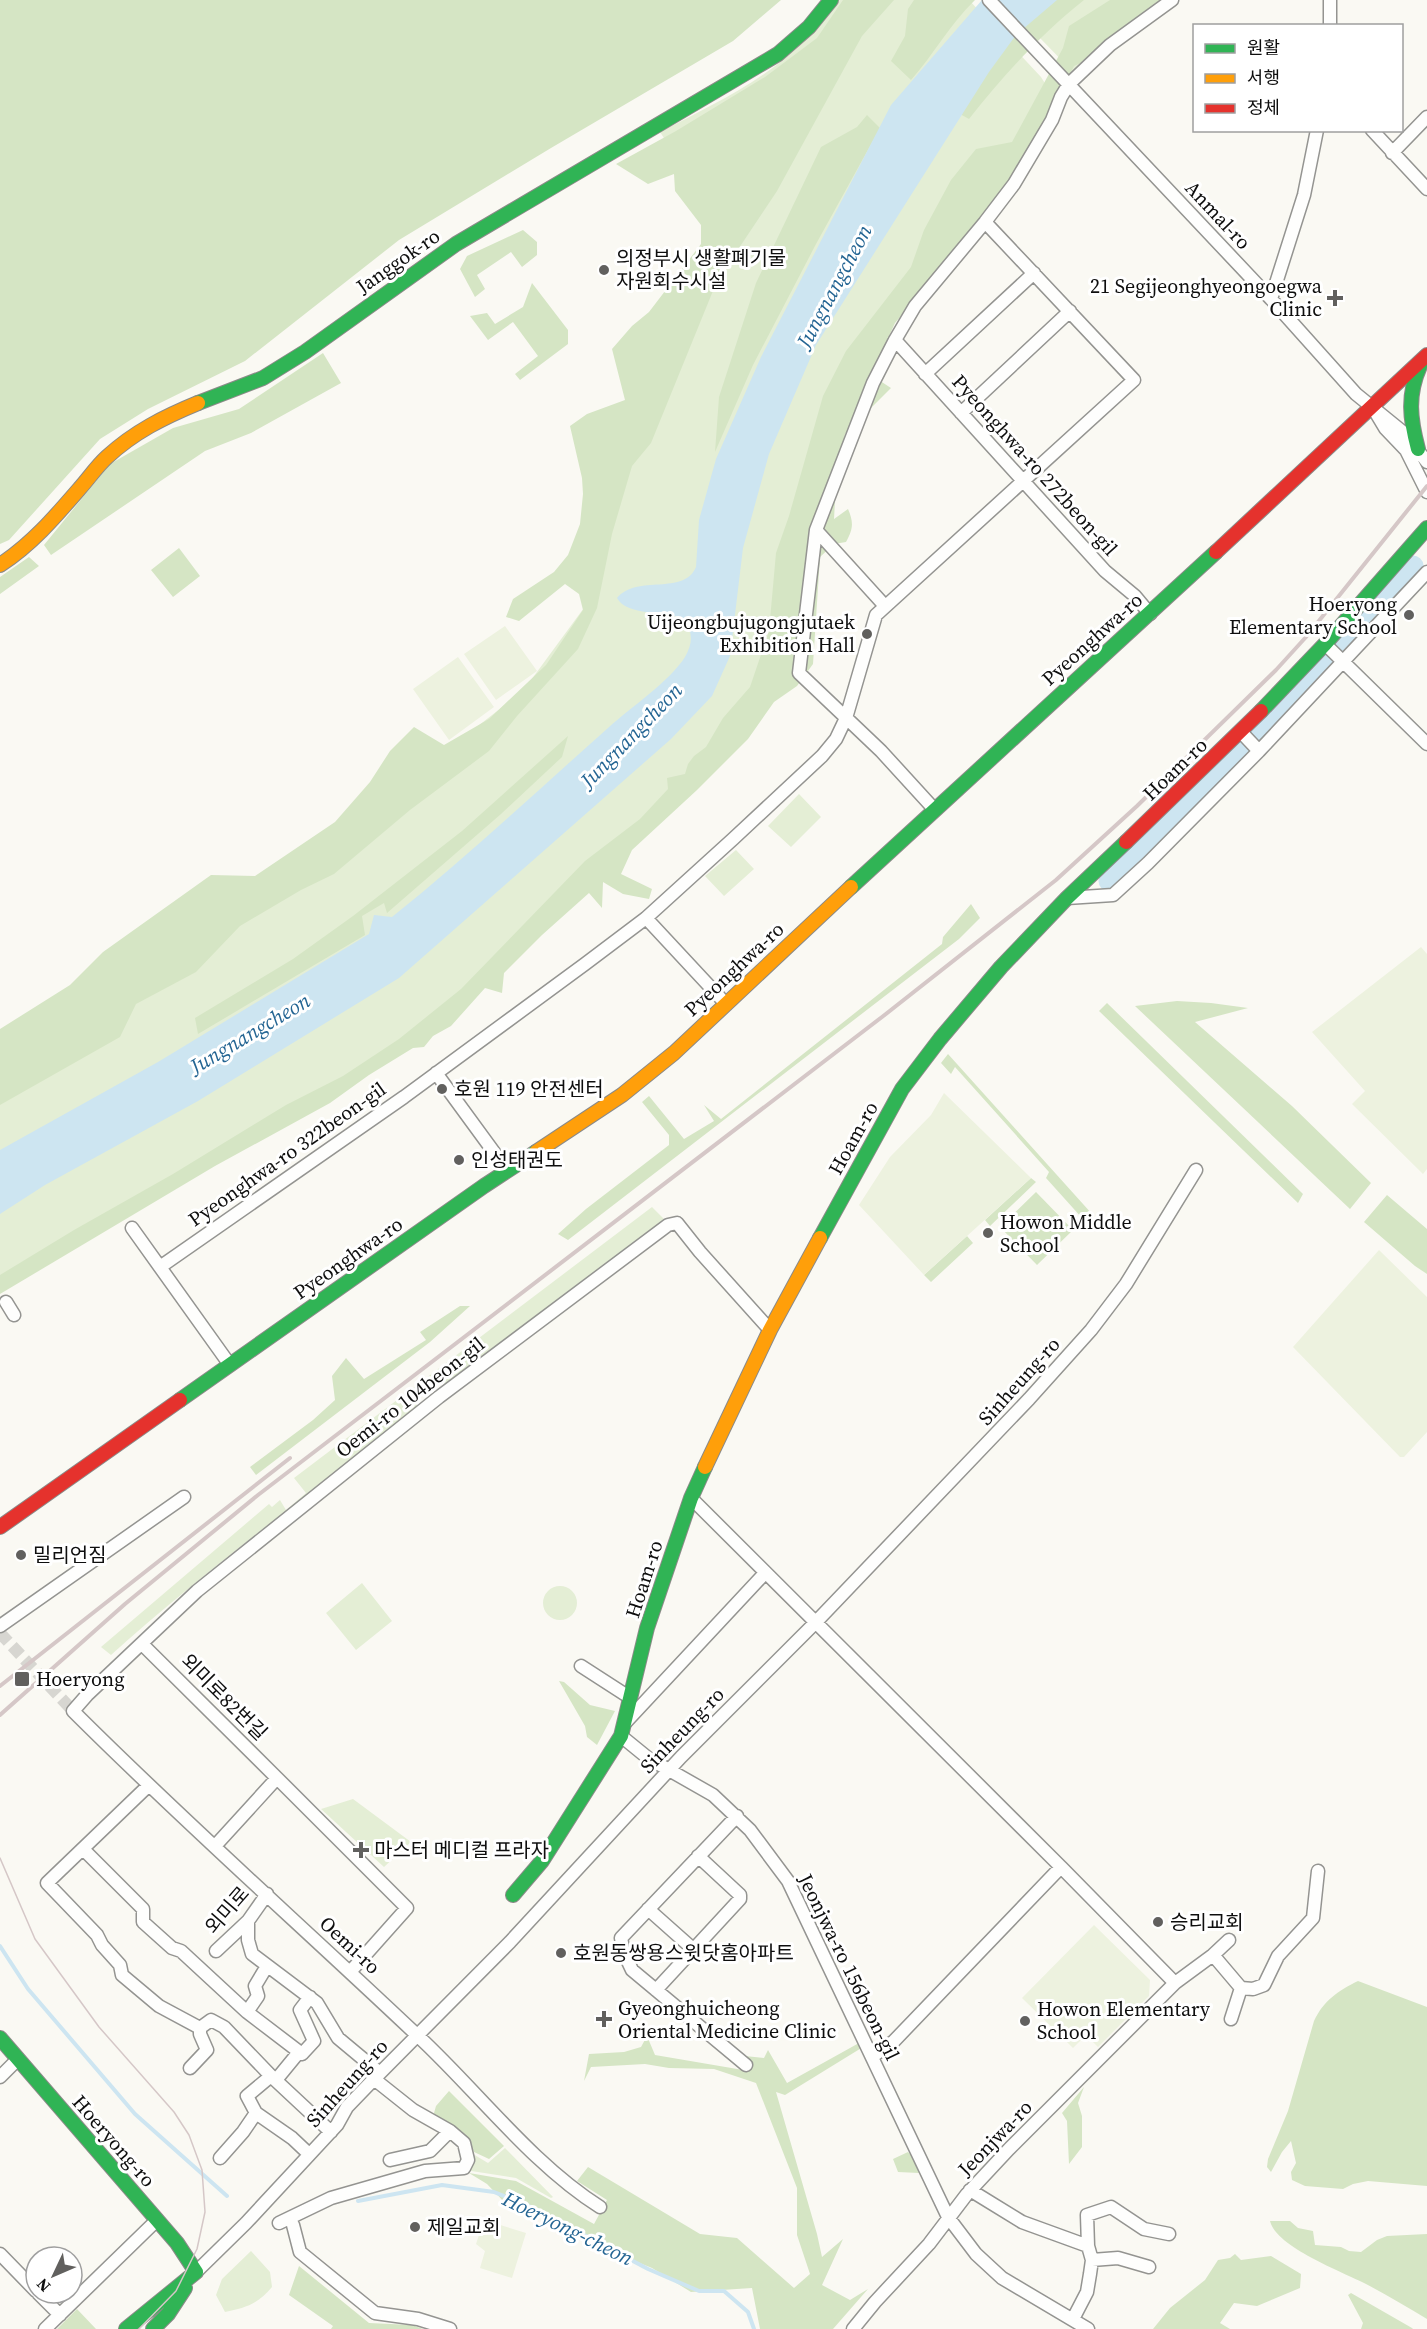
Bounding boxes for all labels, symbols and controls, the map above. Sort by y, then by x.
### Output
legend [1193,24,1403,132]
text: 원활 [1247,35,1280,60]
text: 서행 [1247,65,1280,90]
text: 정체 [1247,95,1280,120]
street label: Anmal-ro [1179,174,1257,256]
water label: Jungnangcheon [788,219,879,355]
street label: Janggok-ro [350,222,445,301]
place label: 의정부시 생활폐기물 자원회수시설 [616,244,786,295]
marker: 의정부시 생활폐기물 자원회수시설 [597,263,611,277]
place label: 21 Segijeonghyeongoegwa Clinic [1090,272,1323,323]
marker: 21 Segijeonghyeongoegwa Clinic [1326,289,1344,307]
street label: Pyeonghwa-ro 272beon-gil [946,368,1124,562]
street label: Pyeonghwa-ro [1035,586,1149,692]
place label: Hoeryong Elementary School [1229,590,1397,641]
place label: Uijeongbujugongjutaek Exhibition Hall [647,608,855,659]
marker: Hoeryong Elementary School [1402,608,1416,622]
marker: Uijeongbujugongjutaek Exhibition Hall [860,627,874,641]
water label: Jungnangcheon [571,676,689,796]
street label: Hoam-ro [1137,731,1213,807]
street label: Pyeonghwa-ro [678,915,790,1023]
water label: Jungnangcheon [182,986,316,1082]
street label: Pyeonghwa-ro 322beon-gil [183,1075,391,1233]
place label: 호원 119 안전센터 [454,1075,604,1103]
marker: 호원 119 안전센터 [435,1082,449,1096]
street label: Hoam-ro [821,1096,885,1180]
place label: 인성태권도 [471,1146,563,1174]
marker: 인성태권도 [452,1153,466,1167]
place label: Howon Middle School [1000,1208,1132,1259]
street label: Pyeonghwa-ro [288,1210,408,1306]
marker: Howon Middle School [981,1226,995,1240]
street label: Oemi-ro 104beon-gil [330,1330,490,1464]
street label: Sinheung-ro [972,1331,1066,1431]
street label: Hoam-ro [618,1537,670,1621]
place label: 밀리언짐 [33,1541,107,1569]
marker: 밀리언짐 [14,1548,28,1562]
street label: 외미로82번길 [175,1648,273,1746]
place label: Hoeryong [36,1665,125,1693]
marker: Hoeryong [13,1670,31,1688]
street label: Sinheung-ro [634,1681,730,1779]
place label: 마스터 메디컬 프라자 [374,1836,549,1864]
marker: 마스터 메디컬 프라자 [352,1841,370,1859]
street label: Jeonjwa-ro 156beon-gil [791,1868,906,2065]
street label: 외미로 [198,1880,256,1940]
place label: 승리교회 [1170,1908,1244,1936]
street label: Oemi-ro [313,1910,387,1980]
marker: 승리교회 [1151,1915,1165,1929]
place label: 호원동쌍용스윗닷홈아파트 [573,1939,794,1967]
marker: 호원동쌍용스윗닷홈아파트 [554,1946,568,1960]
place label: Gyeonghuicheong Oriental Medicine Clinic [618,1994,837,2045]
place label: Howon Elementary School [1037,1995,1211,2046]
marker: Gyeonghuicheong Oriental Medicine Clinic [595,2010,613,2028]
marker: Howon Elementary School [1018,2014,1032,2028]
street label: Sinheung-ro [300,2033,394,2133]
street label: Hoeryong-ro [66,2089,162,2193]
street label: Jeonjwa-ro [951,2094,1039,2183]
water label: Hoeryong-cheon [497,2183,638,2272]
place label: 제일교회 [427,2213,501,2241]
marker: 제일교회 [408,2220,422,2234]
north arrow [24,2245,84,2305]
text: N [31,2273,55,2297]

